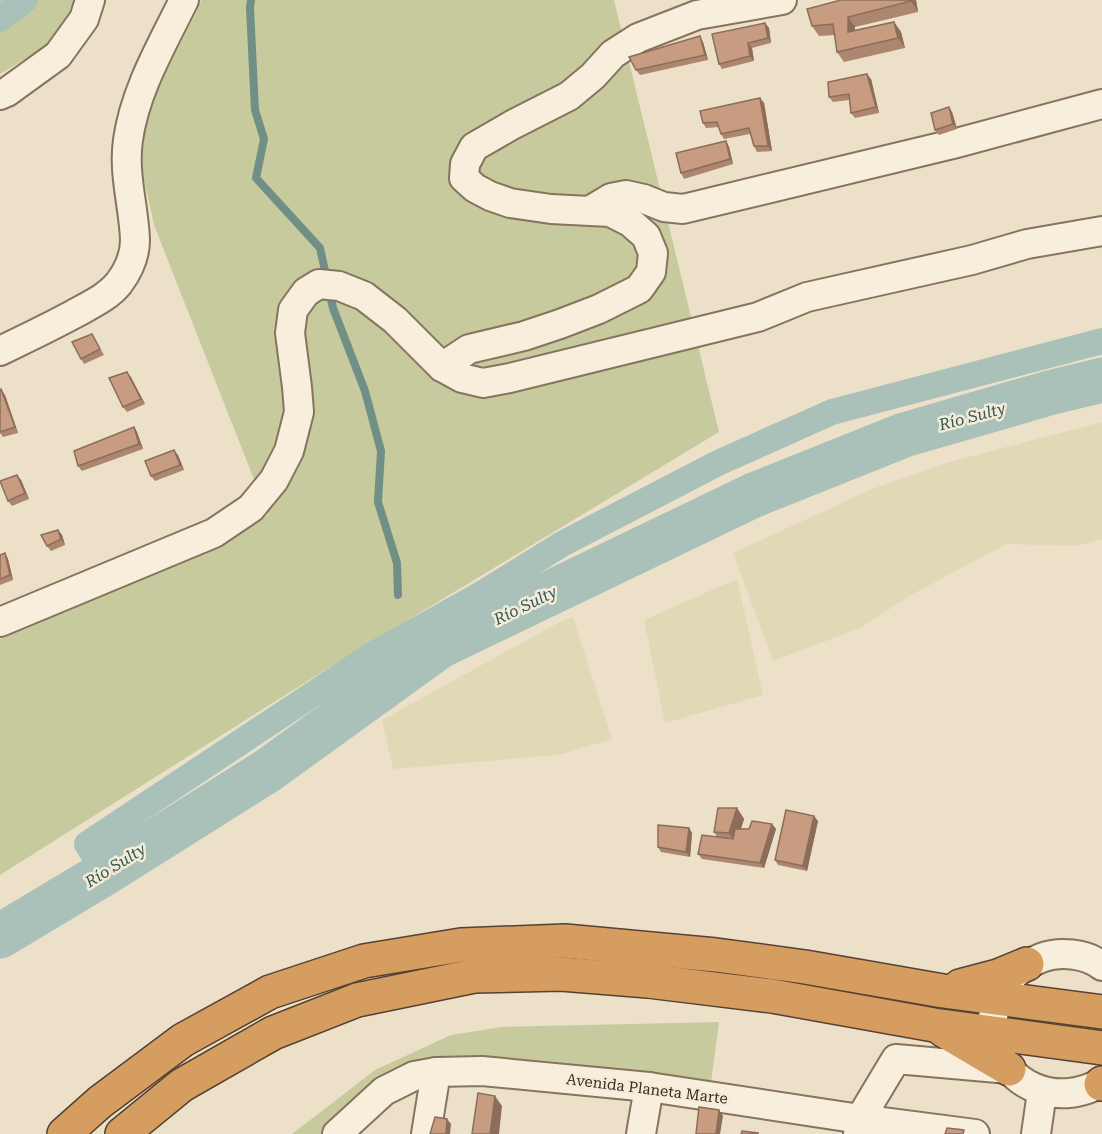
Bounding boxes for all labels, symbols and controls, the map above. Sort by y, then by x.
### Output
water label: Río Sulty [936,398,1008,435]
water label: Río Sulty [490,582,561,629]
water label: Río Sulty [81,839,150,892]
street label: Avenida Planeta Marte [565,1070,729,1108]

